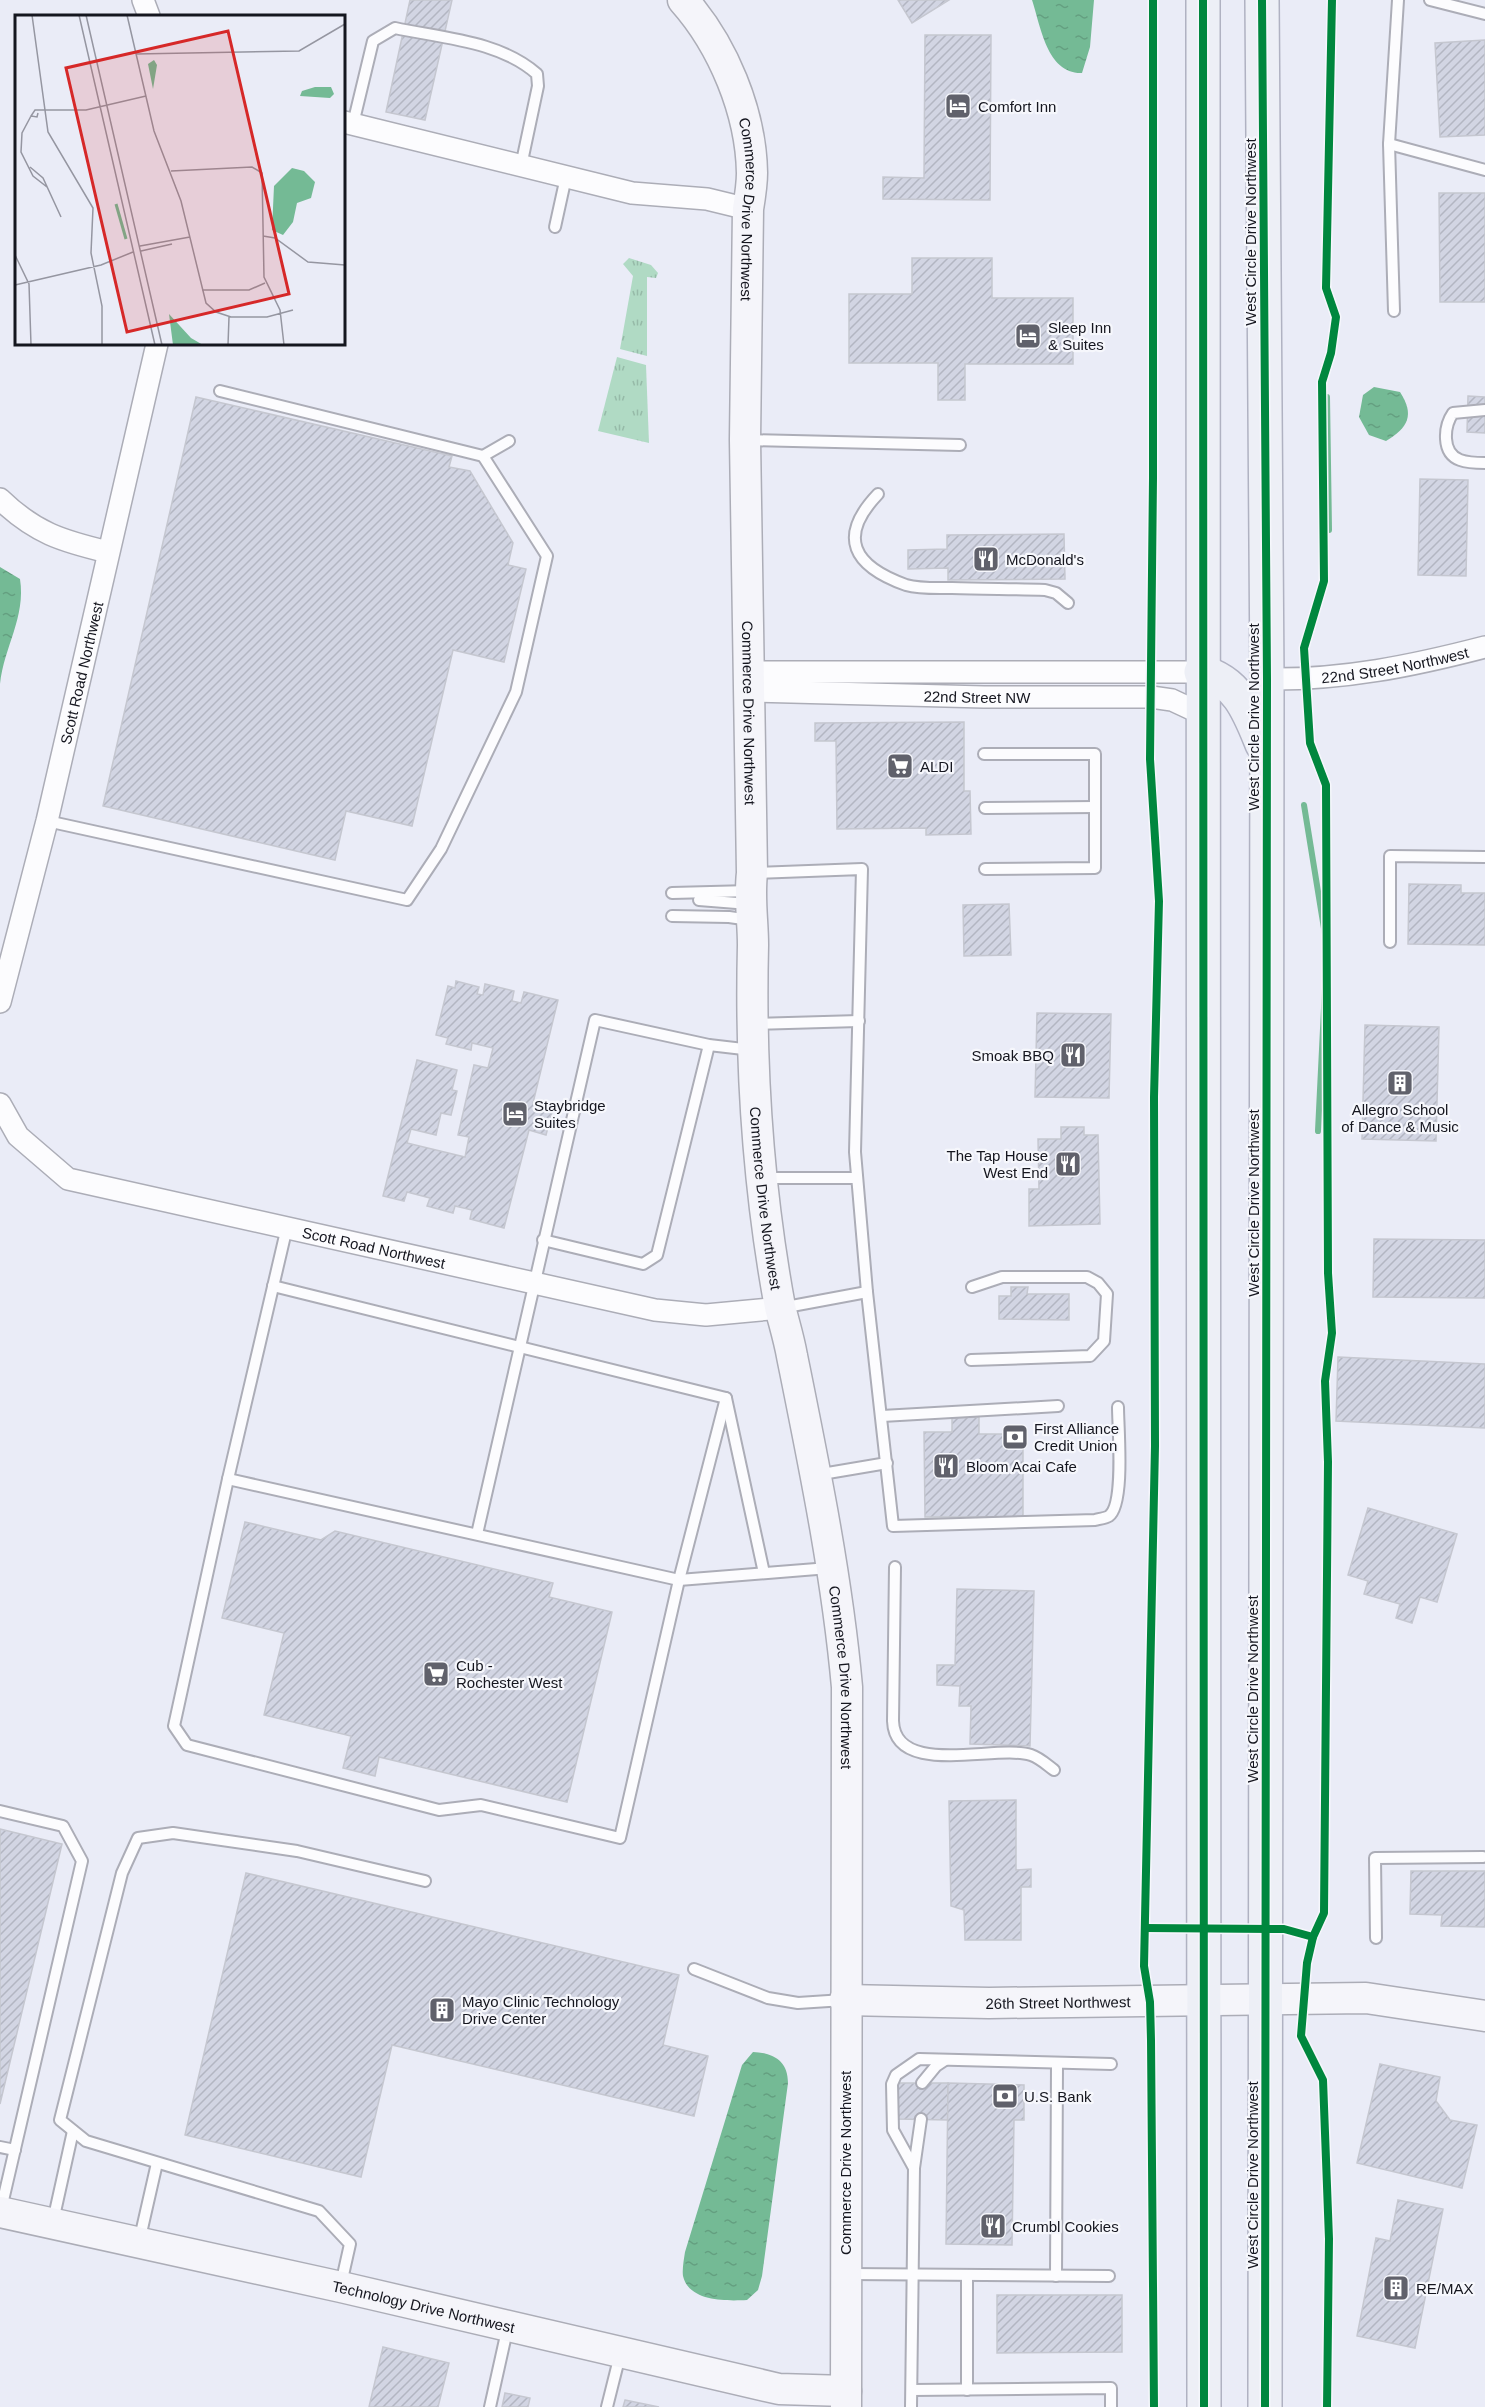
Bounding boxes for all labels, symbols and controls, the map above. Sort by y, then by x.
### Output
inset map [15,15,345,345]
hotel icon: Comfort Inn [943,91,973,121]
place label: Comfort Inn [978,98,1056,115]
street label: Commerce Drive Northwest [736,116,761,302]
street label: West Circle Drive Northwest [1242,138,1259,326]
place label: Sleep Inn & Suites [1048,319,1111,353]
hotel icon: Sleep Inn & Suites [1013,321,1043,351]
restaurant icon: McDonald's [971,544,1001,574]
place label: McDonald's [1006,551,1084,568]
street label: Scott Road Northwest [56,599,106,746]
street label: Commerce Drive Northwest [739,621,759,806]
street label: West Circle Drive Northwest [1245,623,1262,811]
street label: 22nd Street Northwest [1321,643,1471,686]
street label: 22nd Street NW [923,687,1031,706]
supermarket icon: ALDI [885,751,915,781]
place label: ALDI [920,758,953,775]
restaurant icon: Smoak BBQ [1058,1040,1088,1070]
place label: Smoak BBQ [971,1047,1054,1064]
building icon: Allegro School of Dance & Music [1385,1068,1415,1098]
place label: Staybridge Suites [534,1097,606,1131]
hotel icon: Staybridge Suites [500,1099,530,1129]
place label: Allegro School of Dance & Music [1341,1101,1459,1135]
street label: Commerce Drive Northwest [747,1106,785,1292]
street label: West Circle Drive Northwest [1245,1109,1262,1297]
place label: The Tap House West End [947,1147,1048,1181]
restaurant icon: The Tap House West End [1053,1149,1083,1179]
street label: Scott Road Northwest [301,1223,448,1272]
place label: First Alliance Credit Union [1034,1420,1119,1454]
bank icon: First Alliance Credit Union [1000,1422,1030,1452]
restaurant icon: Bloom Acai Cafe [931,1451,961,1481]
place label: Bloom Acai Cafe [966,1458,1077,1475]
street label: Commerce Drive Northwest [826,1584,856,1770]
street label: West Circle Drive Northwest [1244,1595,1261,1783]
place label: Cub - Rochester West [456,1657,563,1691]
supermarket icon: Cub - Rochester West [421,1659,451,1689]
place label: Mayo Clinic Technology Drive Center [462,1993,620,2027]
street label: 26th Street Northwest [985,1993,1131,2012]
building icon: Mayo Clinic Technology Drive Center [427,1995,457,2025]
street label: Commerce Drive Northwest [837,2070,854,2255]
bank icon: U.S. Bank [990,2081,1020,2111]
street label: West Circle Drive Northwest [1244,2081,1261,2269]
place label: U.S. Bank [1024,2088,1092,2105]
restaurant icon: Crumbl Cookies [978,2211,1008,2241]
place label: Crumbl Cookies [1012,2218,1119,2235]
building icon: RE/MAX [1381,2273,1411,2303]
street label: Technology Drive Northwest [331,2277,517,2336]
place label: RE/MAX [1416,2280,1474,2297]

